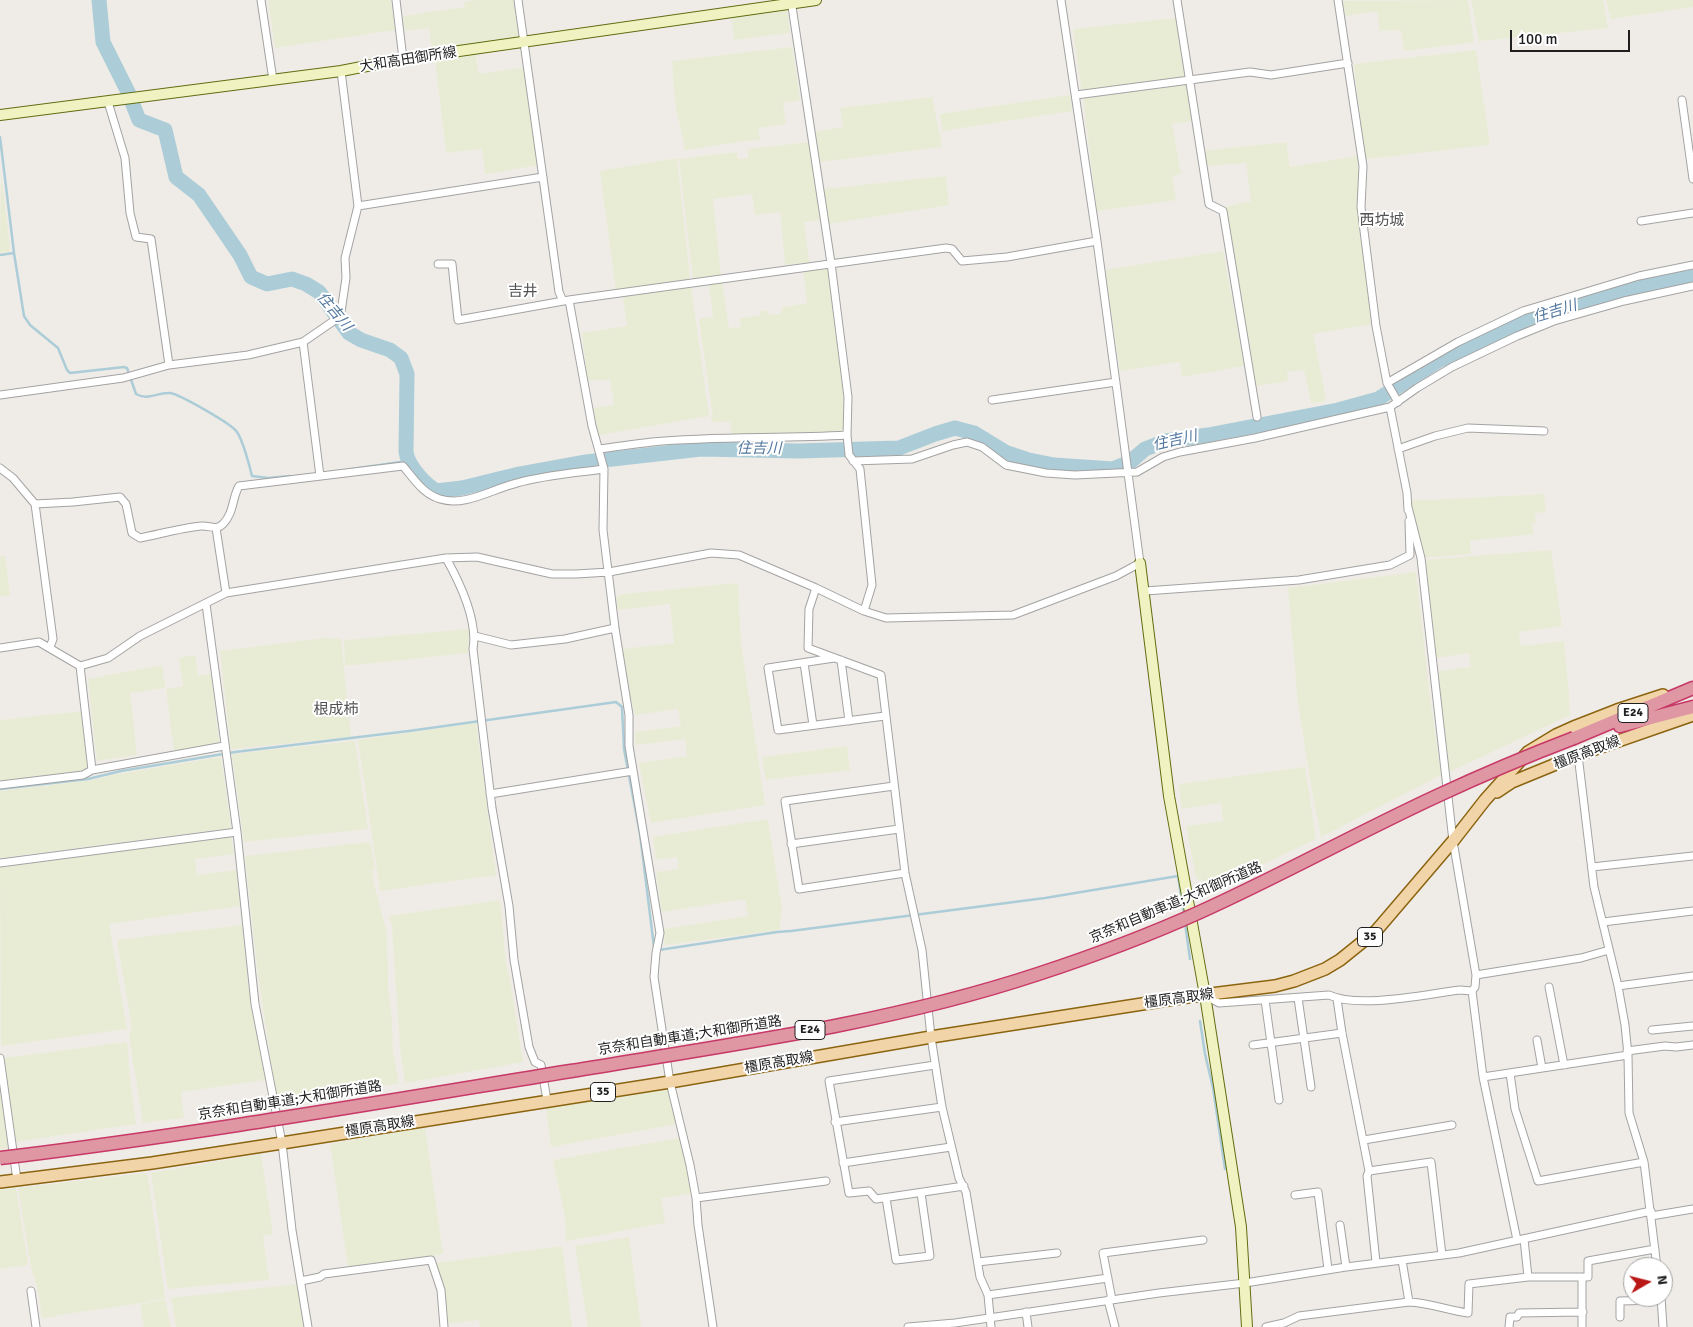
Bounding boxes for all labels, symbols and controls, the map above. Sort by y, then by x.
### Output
scale bar [1513,20,1633,52]
text: 100 m [1518,30,1558,48]
street label: 大和高田御所線 [358,44,458,76]
district label: 西坊城 [1360,212,1404,230]
district label: 吉井 [508,283,538,301]
water label: 住吉川 [313,289,355,335]
water label: 住吉川 [1531,297,1579,327]
water label: 住吉川 [1151,427,1199,455]
water label: 住吉川 [737,440,781,458]
district label: 根成柿 [314,701,358,719]
road number: E24 [1618,704,1648,722]
street label: 橿原高取線 [1551,733,1623,773]
street label: 京奈和自動車道;大和御所道路 [1087,859,1265,947]
road number: 35 [1358,928,1382,946]
street label: 橿原高取線 [1143,986,1215,1012]
street label: 京奈和自動車道;大和御所道路 [597,1013,783,1059]
road number: E24 [795,1020,825,1040]
street label: 橿原高取線 [743,1049,815,1077]
street label: 京奈和自動車道;大和御所道路 [197,1078,383,1124]
road number: 35 [590,1082,616,1102]
street label: 橿原高取線 [344,1113,416,1141]
north arrow [1623,1257,1673,1307]
text: N [1653,1274,1671,1286]

